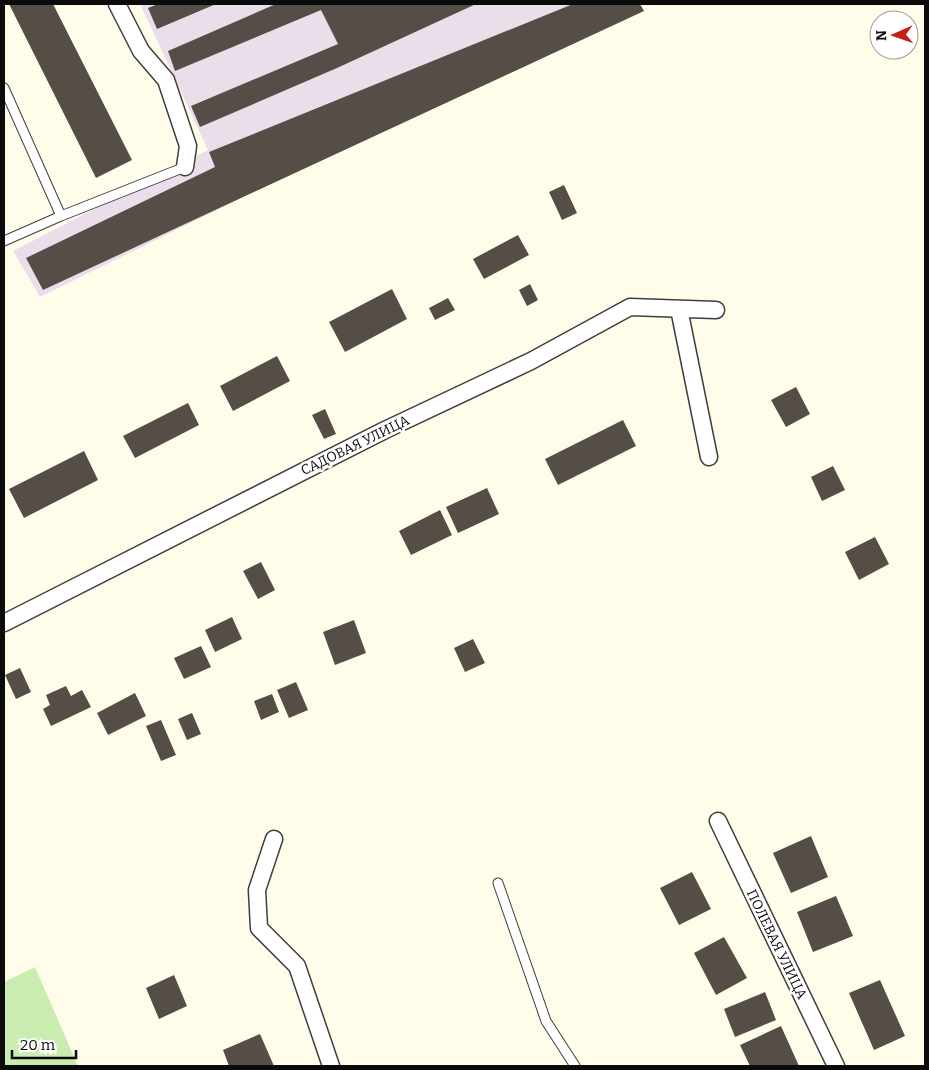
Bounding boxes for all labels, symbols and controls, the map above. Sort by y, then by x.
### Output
north arrow [869,10,919,60]
text: N [873,30,890,41]
street label: САДОВАЯ УЛИЦА [298,412,412,479]
street label: ПОЛЕВАЯ УЛИЦА [743,887,811,1002]
scale bar [12,1028,76,1060]
text: 20 m [20,1036,56,1054]

